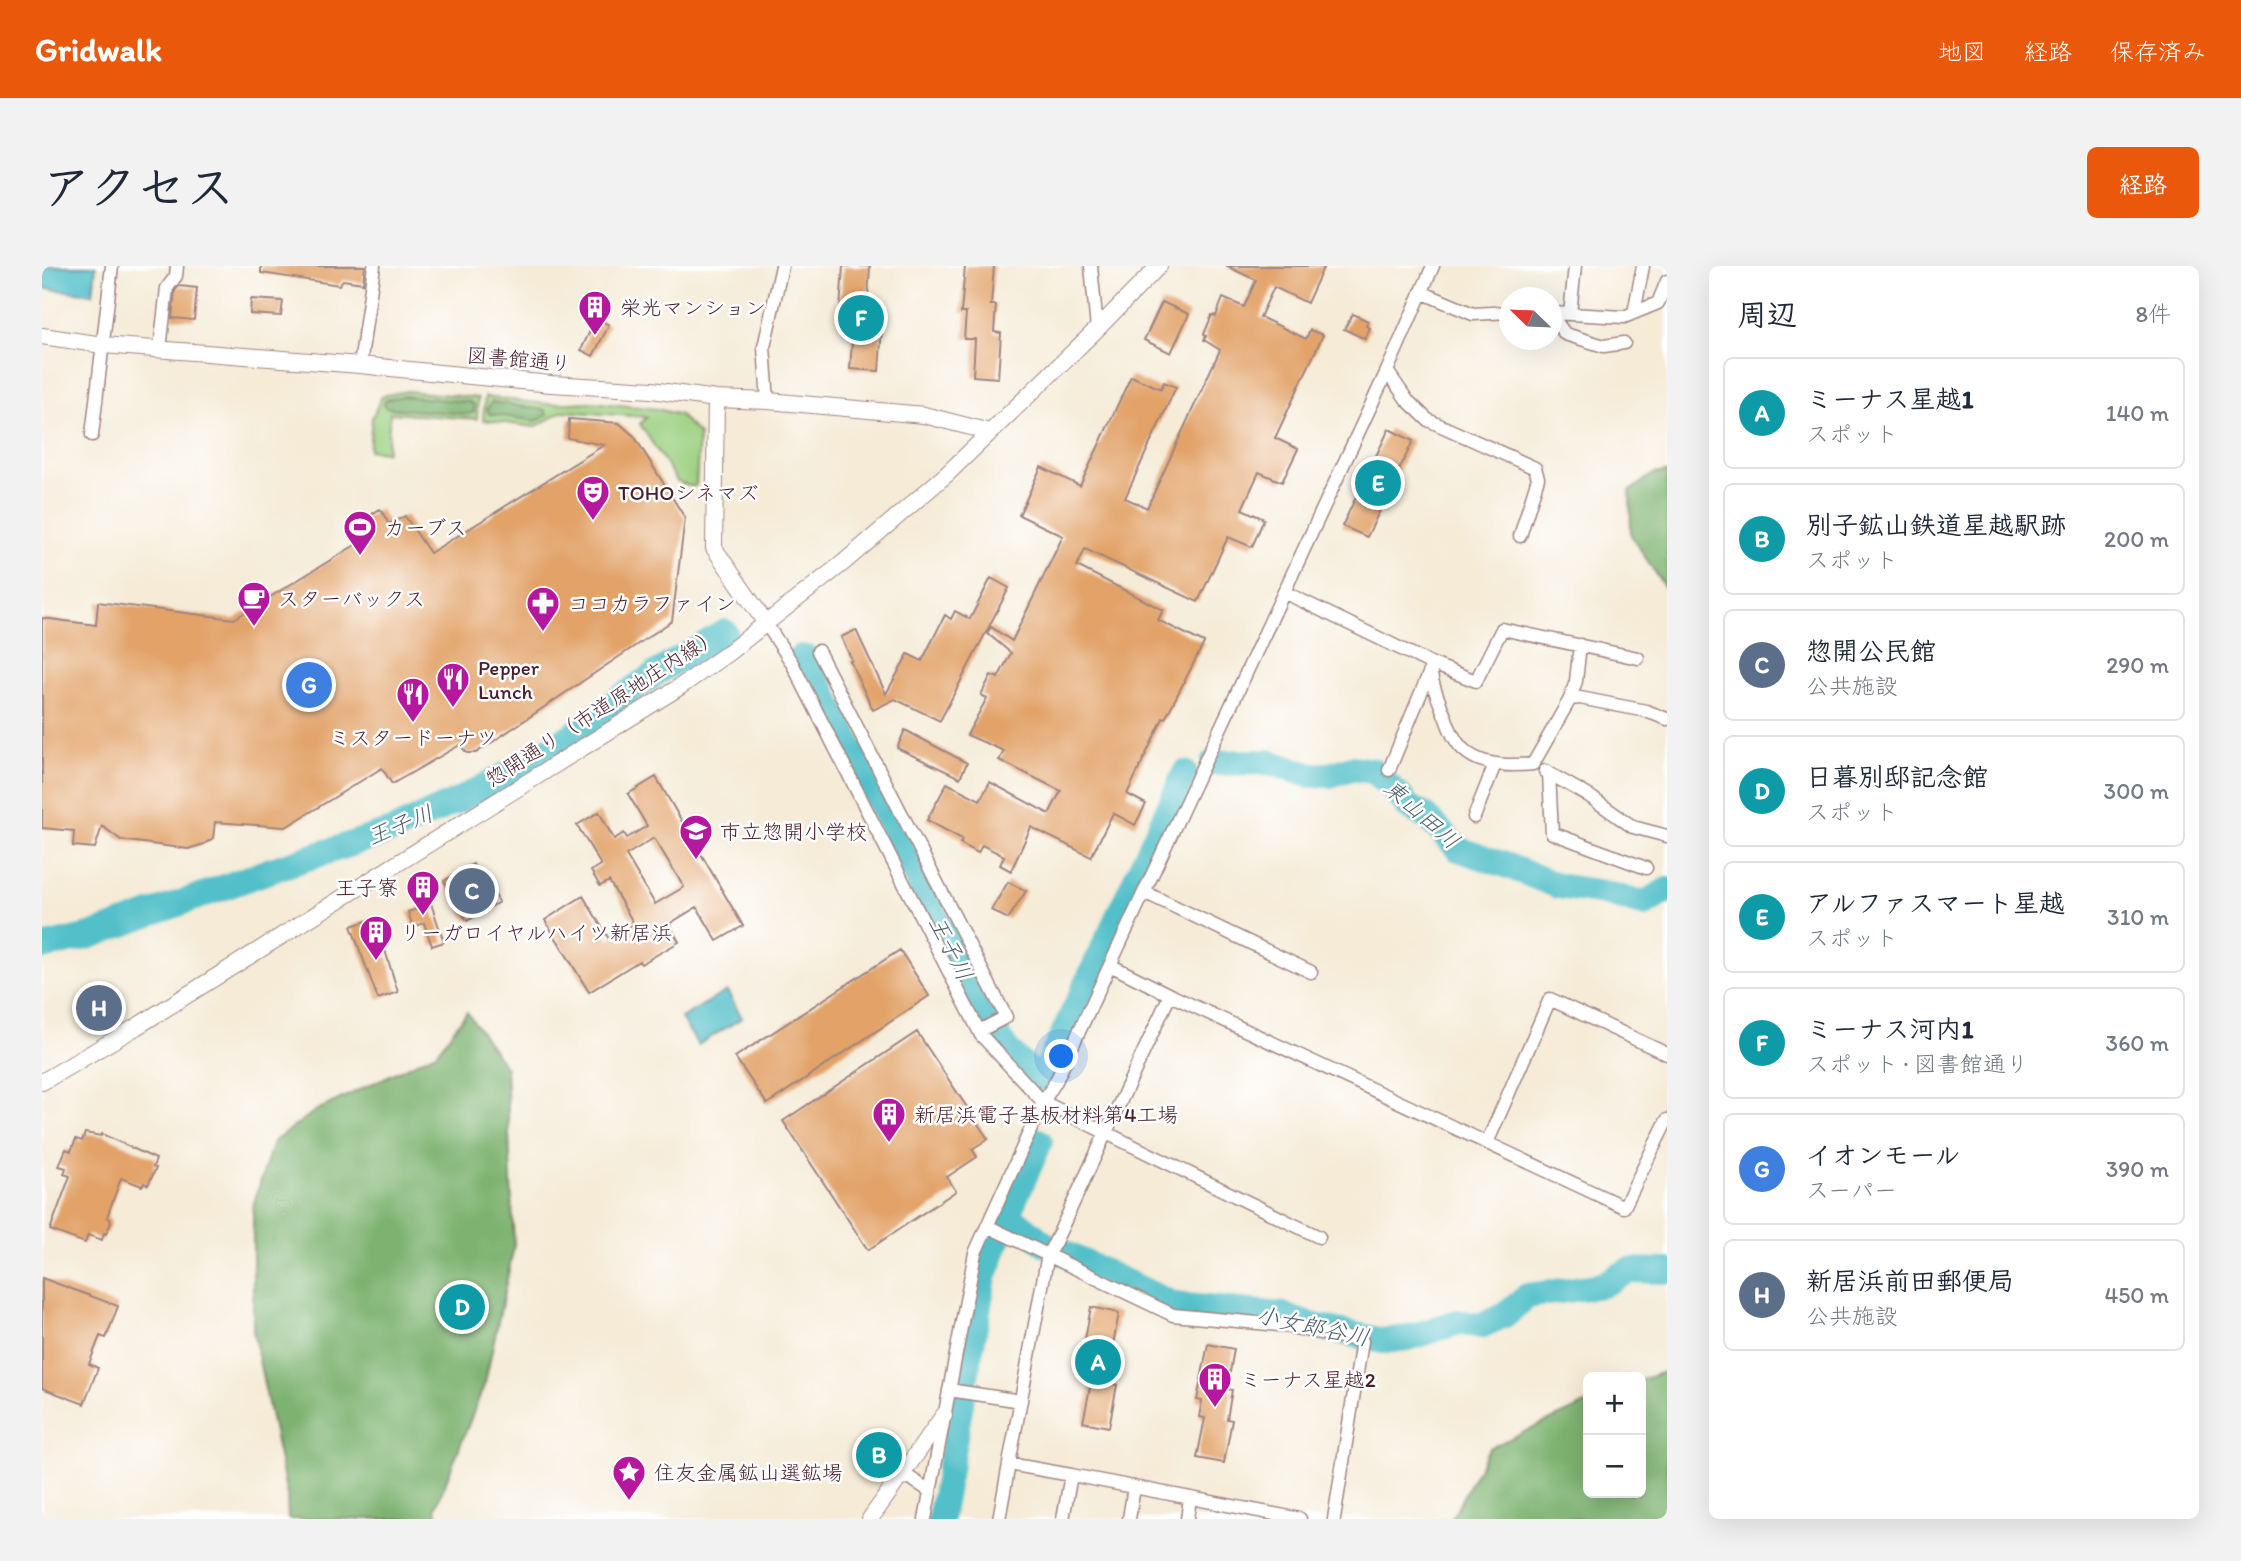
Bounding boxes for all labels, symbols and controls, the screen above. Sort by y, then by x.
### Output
text: Gridwalk [35,30,162,69]
text: 地図 [1938,37,1986,66]
text: 経路 [2024,37,2072,66]
text: 保存済み [2110,37,2206,66]
button: 経路 [2087,147,2199,218]
text: アクセス [42,157,235,216]
north arrow [1499,287,1562,350]
building icon: 栄光マンション [576,288,614,337]
pin: F [838,292,884,344]
place label: 栄光マンション [620,295,766,320]
text: 周辺 [1737,296,1797,333]
text: 8件 [2135,300,2171,328]
street label: 図書館通り [466,342,572,376]
text: ミーナス星越1 [1806,383,1974,415]
text: A [1755,399,1769,427]
text: 140 m [2106,399,2169,427]
text: スポット [1806,420,1898,448]
pin: E [1355,457,1401,509]
theatre icon: TOHOシネマズ [574,473,612,522]
place label: TOHOシネマズ [618,480,759,505]
sports icon: カーブス [341,508,379,557]
text: 別子鉱山鉄道星越駅跡 [1806,509,2066,541]
place label: カーブス [384,515,467,540]
text: B [1755,525,1769,553]
text: 200 m [2104,525,2169,553]
text: スポット [1806,546,1898,574]
cafe icon: スターバックス [235,579,273,628]
pharmacy icon: ココカラファイン [524,584,562,633]
place label: スターバックス [278,586,425,611]
place label: ココカラファイン [568,591,736,616]
street label: 惣開通り（市道原地庄内線） [481,622,723,792]
text: 惣開公民館 [1806,635,1936,667]
text: C [1755,651,1769,679]
text: 290 m [2106,651,2169,679]
place label: Pepper Lunch [478,655,540,704]
pin: G [286,659,332,711]
restaurant icon: Pepper Lunch [434,660,472,709]
text: 公共施設 [1806,672,1898,700]
restaurant icon: ミスタードーナツ [394,675,432,724]
place label: ミスタードーナツ [329,725,497,750]
text: 日暮別邸記念館 [1806,761,1988,793]
water label: 東山田川 [1378,773,1466,855]
text: D [1754,777,1770,805]
text: 300 m [2104,777,2169,805]
text: スポット [1806,798,1898,826]
water label: 王子川 [363,799,437,851]
school or university icon: 市立惣開小学校 [677,812,715,861]
place label: 市立惣開小学校 [720,819,867,844]
pin: C [449,865,495,917]
building icon: 王子寮 [404,868,442,917]
place label: 王子寮 [335,875,398,900]
text: アルファスマート星越 [1806,887,2065,919]
text: E [1756,903,1768,931]
text: 310 m [2107,903,2169,931]
water label: 王子川 [923,911,979,985]
building icon: リーガロイヤルハイツ新居浜 [357,913,395,962]
place label: リーガロイヤルハイツ新居浜 [400,920,673,945]
text: スポット [1806,924,1898,952]
pin: H [76,982,122,1034]
text: ミーナス河内1 [1806,1013,1974,1045]
text: F [1756,1029,1768,1057]
text: 360 m [2106,1029,2169,1057]
your location [1044,1039,1078,1073]
text: スポット · 図書館通り [1806,1050,2029,1078]
building icon: 新居浜電子基板材料第4工場 [870,1095,908,1144]
place label: 新居浜電子基板材料第4工場 [914,1102,1179,1127]
text: イオンモール [1806,1139,1960,1171]
text: G [1754,1155,1770,1183]
text: 390 m [2106,1155,2169,1183]
text: スーパー [1806,1176,1897,1204]
text: 新居浜前田郵便局 [1806,1265,2014,1297]
pin: D [439,1281,485,1333]
text: H [1754,1281,1770,1309]
text: 450 m [2104,1281,2169,1309]
water label: 小女郎谷川 [1254,1300,1372,1352]
text: 公共施設 [1806,1302,1898,1330]
pin: A [1075,1336,1121,1388]
building icon: ミーナス星越2 [1196,1360,1234,1409]
place label: ミーナス星越2 [1240,1367,1376,1392]
map controls [1583,1372,1646,1498]
button: + [1583,1372,1646,1435]
pin: B [856,1429,902,1481]
button: − [1583,1435,1646,1498]
place icon: 住友金属鉱山選鉱場 [610,1453,648,1502]
place label: 住友金属鉱山選鉱場 [654,1460,843,1485]

